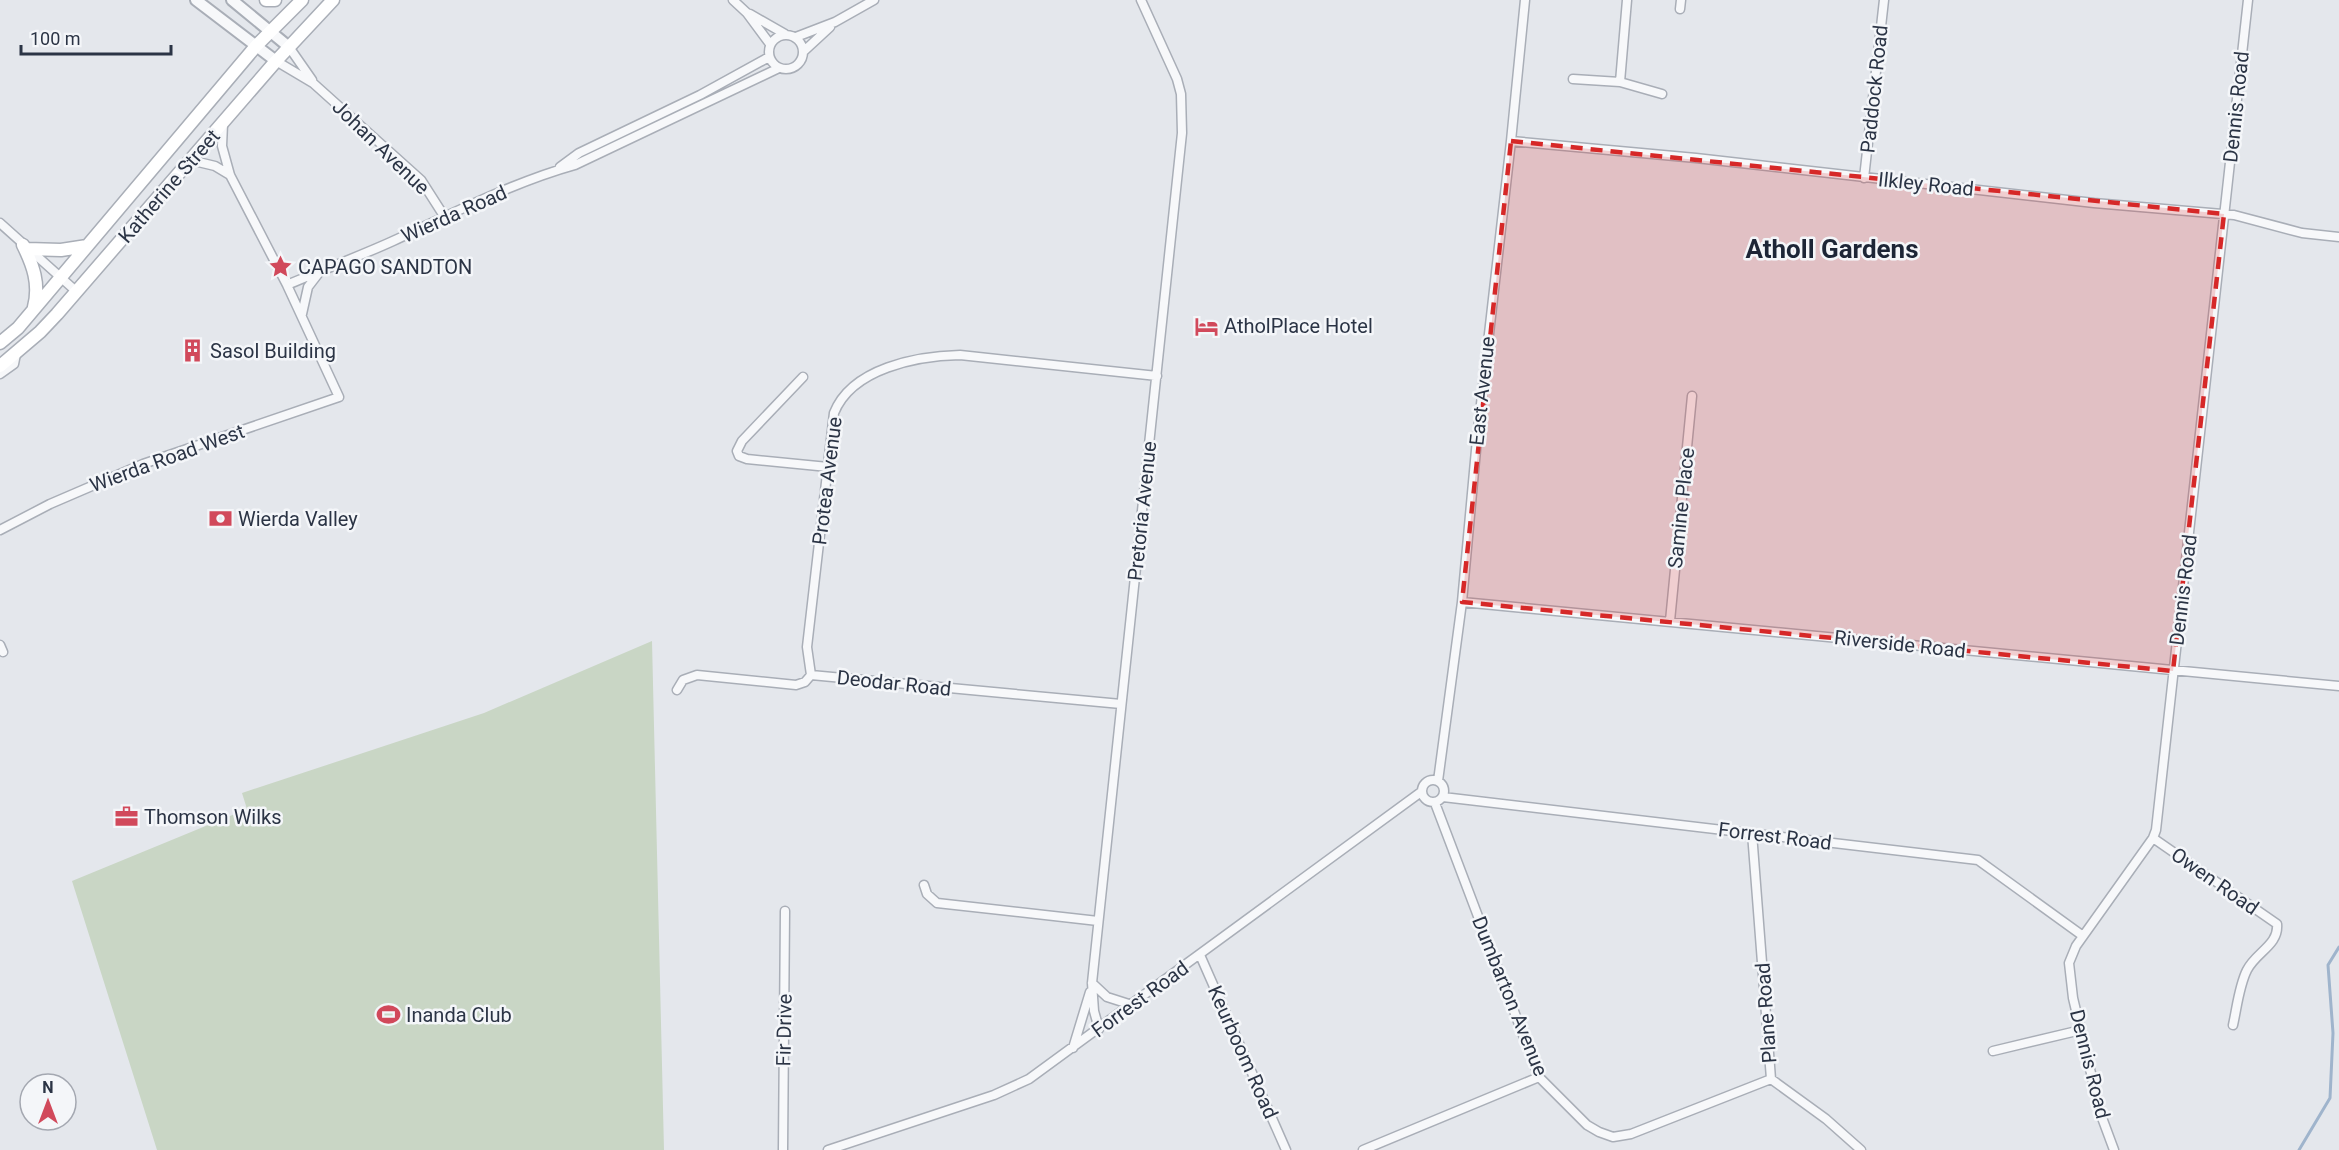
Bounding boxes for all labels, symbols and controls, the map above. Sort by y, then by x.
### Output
scale bar [21,18,171,56]
street label: Paddock Road [1855,24,1893,154]
text: 100 m [30,28,81,49]
street label: Dennis Road [2218,50,2254,164]
street label: Johan Avenue [327,95,435,199]
street label: Katherine Street [113,124,225,248]
street label: Ilkley Road [1877,167,1975,201]
street label: Wierda Road [398,180,510,248]
district label: Atholl Gardens [1745,234,1919,264]
place icon: CAPAGO SANDTON [267,254,293,280]
place label: CAPAGO SANDTON [298,255,472,279]
hotel icon: AtholPlace Hotel [1193,313,1219,339]
place label: AtholPlace Hotel [1224,314,1373,338]
street label: East Avenue [1464,335,1500,447]
building icon: Sasol Building [179,338,205,364]
place label: Sasol Building [210,339,336,363]
street label: Protea Avenue [807,416,847,546]
street label: Wierda Road West [86,419,248,497]
street label: Pretoria Avenue [1123,440,1161,582]
street label: Samine Place [1663,446,1699,570]
bank icon: Wierda Valley [207,506,233,532]
place label: Wierda Valley [238,507,358,531]
street label: Dennis Road [2164,533,2202,647]
street label: Riverside Road [1833,625,1967,663]
street label: Deodar Road [836,665,952,701]
office icon: Thomson Wilks [113,804,139,830]
place label: Thomson Wilks [144,805,282,829]
street label: Forrest Road [1717,817,1833,855]
street label: Owen Road [2167,842,2263,920]
street label: Dumbarton Avenue [1467,913,1553,1079]
street label: Forrest Road [1087,956,1193,1042]
street label: Plane Road [1751,962,1781,1064]
street label: Keurboom Road [1203,982,1283,1122]
street label: Fir Drive [771,993,797,1067]
sports icon: Inanda Club [375,1002,401,1028]
place label: Inanda Club [406,1003,512,1027]
street label: Dennis Road [2065,1007,2115,1121]
north arrow [18,1072,78,1132]
text: N [42,1078,54,1097]

